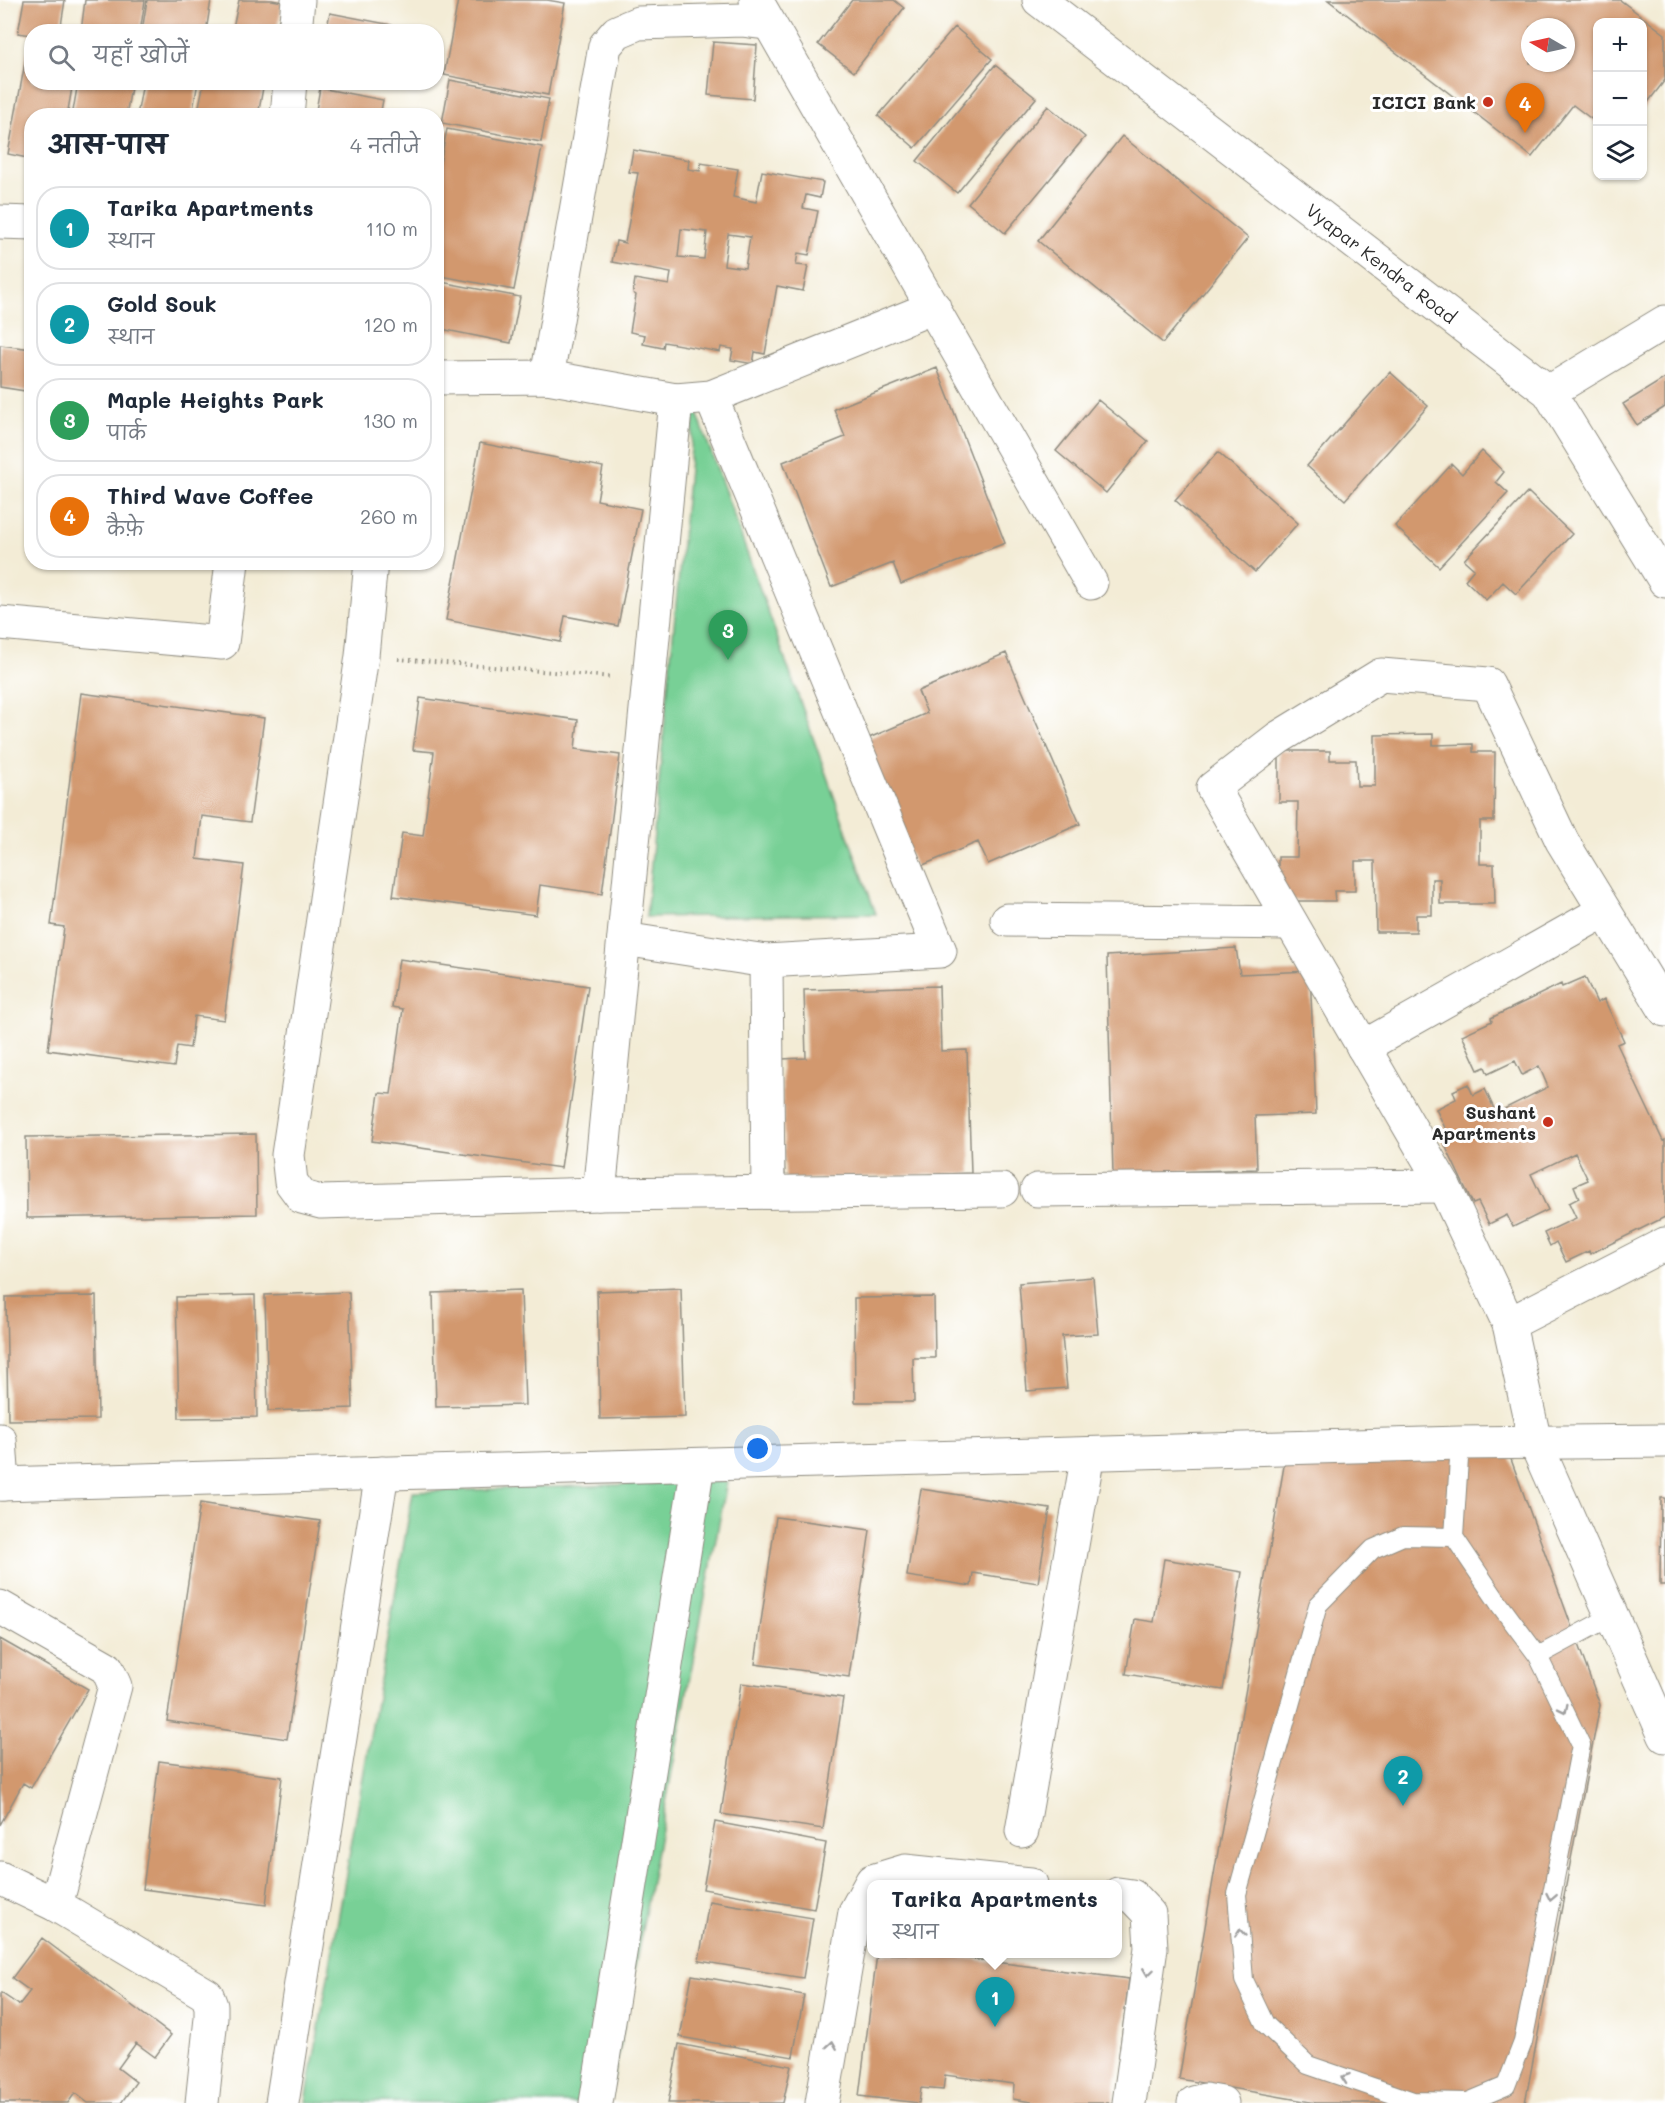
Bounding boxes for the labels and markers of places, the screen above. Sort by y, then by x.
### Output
pin: 4 [1506,84,1544,133]
place label: ICICI Bank [1372,90,1476,114]
marker: ICICI Bank [1481,95,1495,109]
pin: 3 [708,610,748,660]
place label: Sushant Apartments [1431,1100,1536,1145]
marker: Sushant Apartments [1541,1115,1555,1129]
pin: 2 [1384,1756,1422,1806]
pin: 1 [976,1978,1014,2027]

